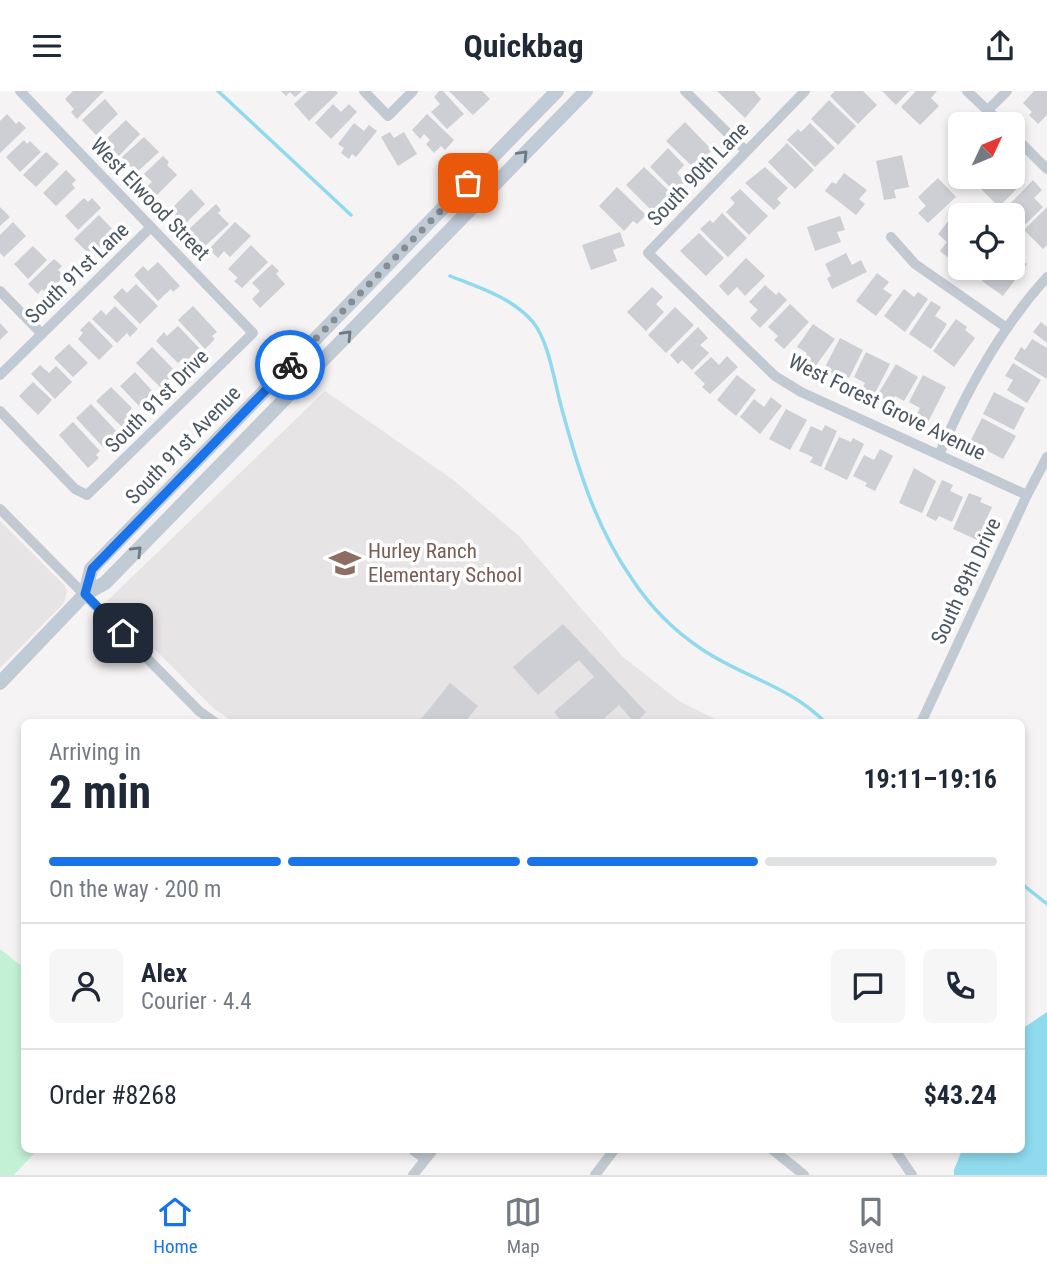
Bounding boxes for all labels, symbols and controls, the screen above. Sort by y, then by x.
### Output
icon: menu [28,27,66,65]
text: Quickbag [463,27,584,65]
icon: share [981,27,1019,65]
north arrow [948,112,1026,189]
map controls [948,112,1025,280]
street label: South 90th Lane [643,117,754,231]
street label: West Elwood Street [86,133,214,265]
one-way arrow [515,150,528,163]
pin [438,153,498,213]
icon: bag [449,164,487,202]
button: locate [948,203,1025,280]
street label: South 91st Lane [20,218,134,328]
courier [255,330,325,400]
one-way arrow [339,331,352,344]
street label: South 91st Drive [100,344,214,458]
icon: bike [271,346,309,384]
street label: West Forest Grove Avenue [785,349,990,465]
street label: South 91st Avenue [121,381,245,509]
street label: South 89th Drive [926,514,1006,648]
place label: Hurley Ranch Elementary School [368,539,522,587]
one-way arrow [128,546,141,559]
school or university icon: Hurley Ranch Elementary School [328,546,362,580]
pin [93,603,153,663]
icon: home [104,614,142,652]
text: Arriving in [49,739,141,766]
text: 19:11–19:16 [863,764,997,794]
text: 2 min [49,765,151,819]
text: On the way · 200 m [49,876,221,903]
button: person [49,949,123,1023]
button: chat [831,949,905,1023]
button: phone [923,949,997,1023]
text: Alex [141,958,187,988]
text: Courier · 4.4 [141,988,252,1015]
text: Order #8268 [49,1080,177,1110]
text: $43.24 [924,1080,997,1110]
tab: Home [153,1193,198,1258]
tab: Map [504,1193,542,1258]
tab: Saved [849,1193,894,1258]

